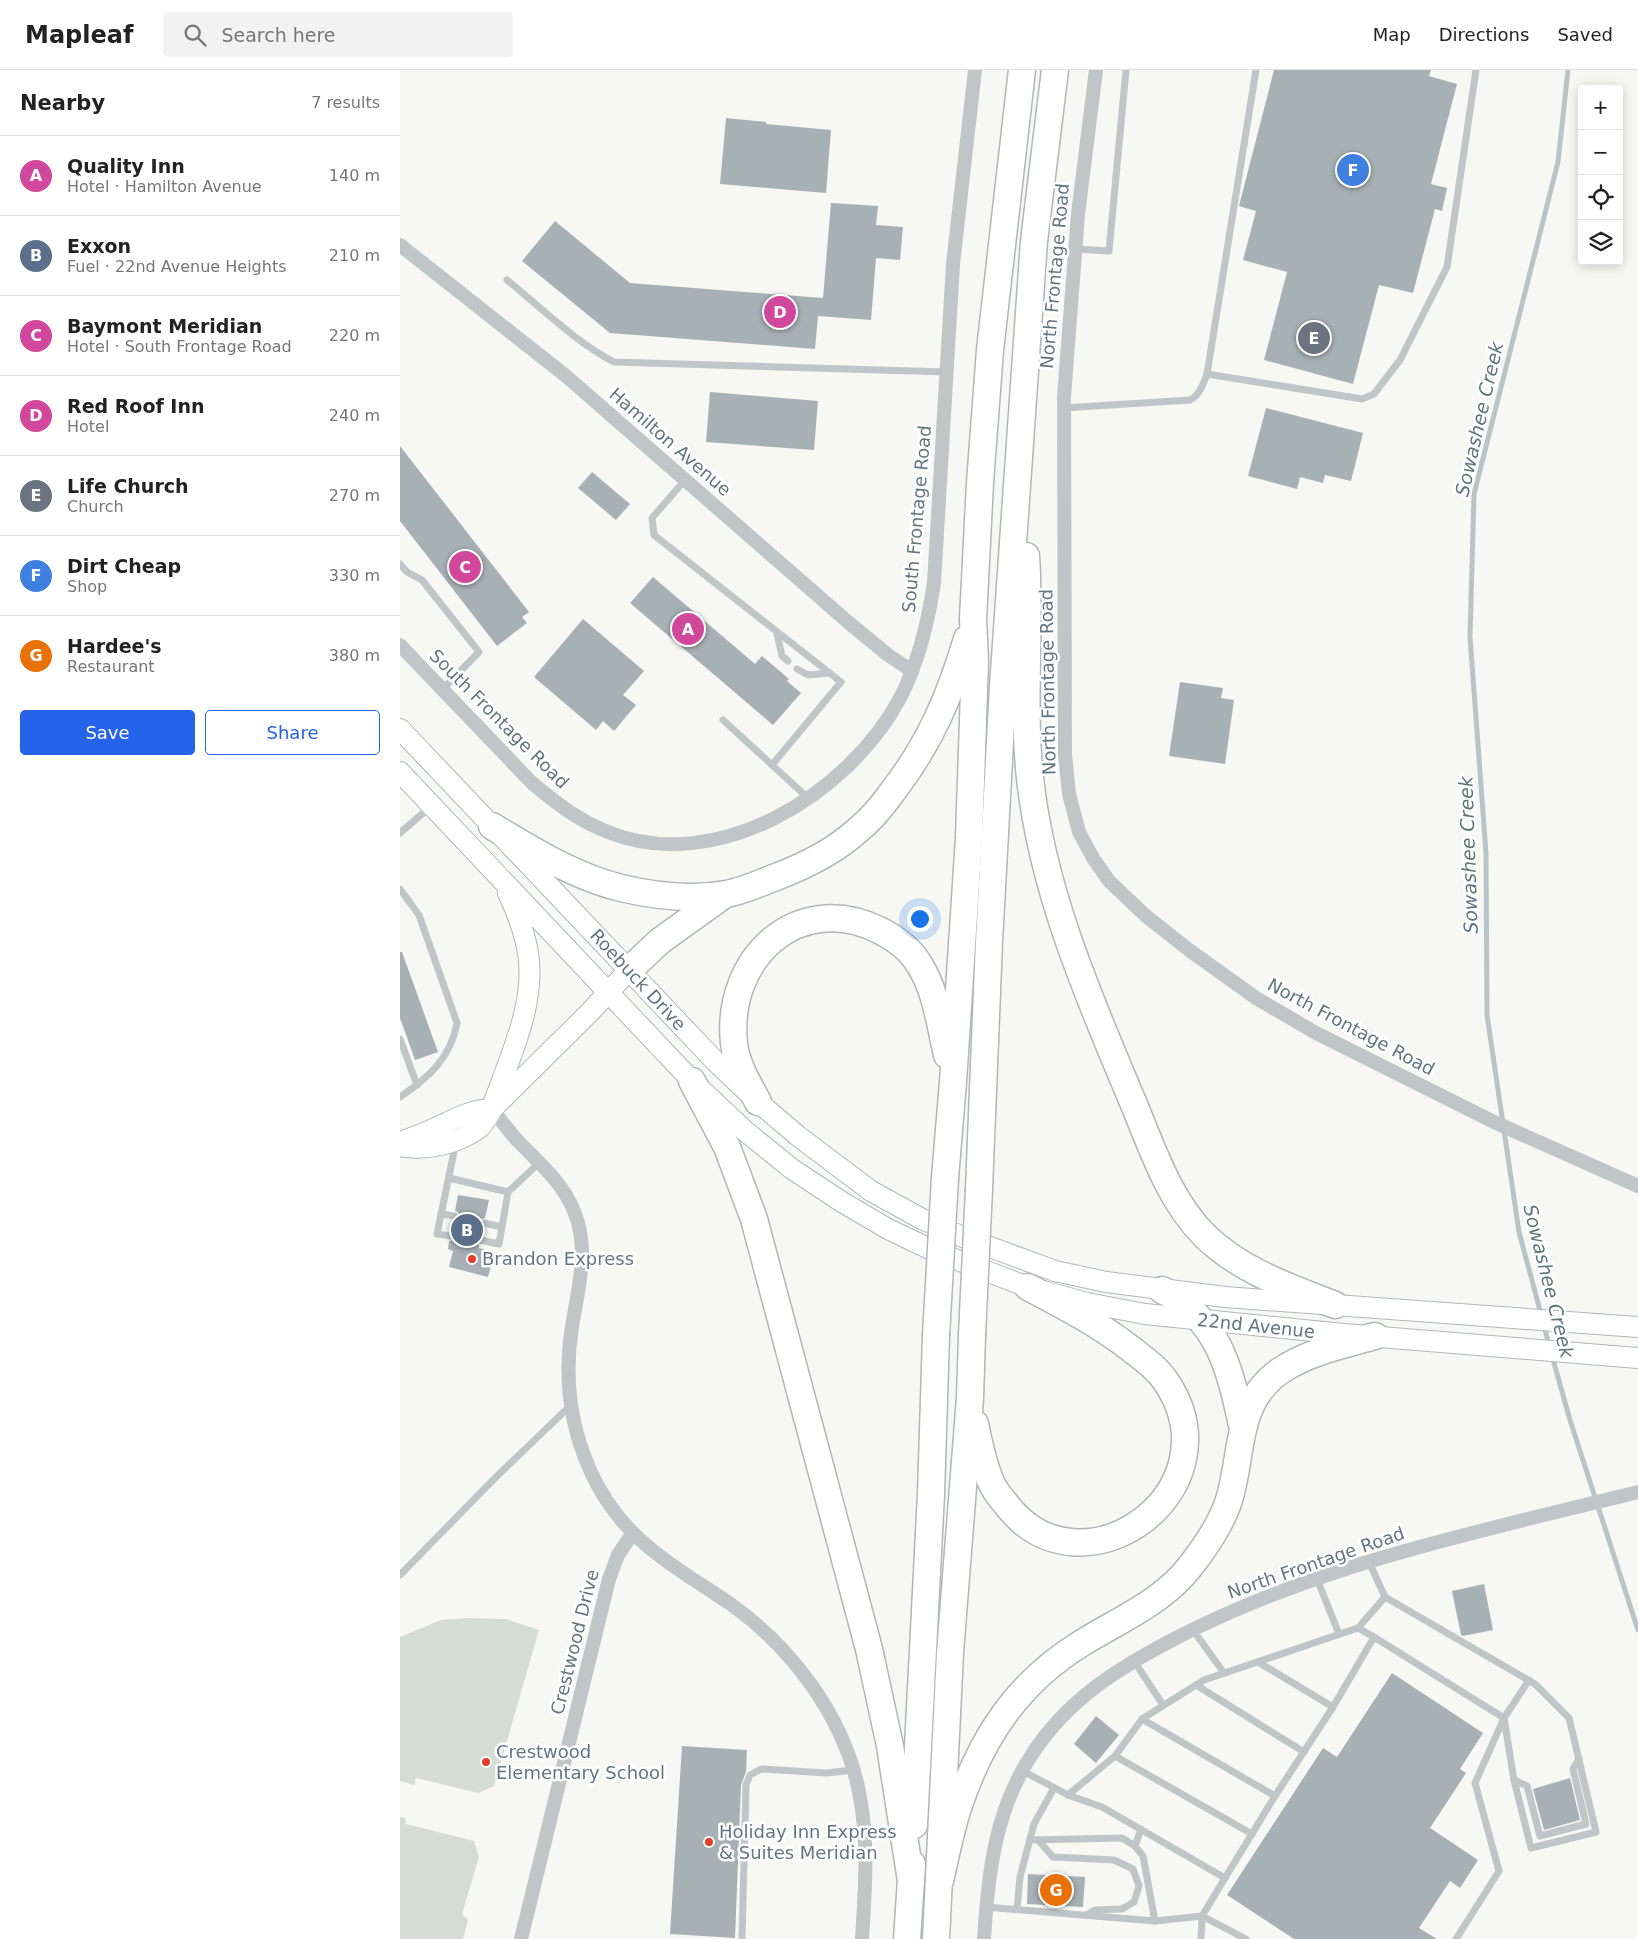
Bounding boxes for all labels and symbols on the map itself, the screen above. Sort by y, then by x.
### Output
pin: F [1337,151,1369,189]
street label: North Frontage Road [1036,182,1073,370]
pin: D [764,293,796,331]
pin: E [1298,319,1330,357]
water label: Sowashee Creek [1451,339,1508,498]
street label: Hamilton Avenue [605,383,735,500]
street label: South Frontage Road [898,424,935,614]
pin: C [449,548,481,586]
street label: North Frontage Road [1035,589,1060,775]
pin: A [672,610,704,648]
street label: South Frontage Road [425,645,573,793]
water label: Sowashee Creek [1454,775,1482,934]
your location [907,906,933,932]
street label: Roebuck Drive [586,925,691,1035]
street label: North Frontage Road [1264,974,1438,1079]
water label: Sowashee Creek [1519,1202,1579,1361]
pin: B [451,1211,483,1249]
place label: Brandon Express [482,1248,634,1269]
marker: Brandon Express [466,1253,478,1265]
street label: 22nd Avenue [1196,1309,1316,1342]
street label: North Frontage Road [1224,1522,1407,1603]
street label: Crestwood Drive [546,1567,603,1717]
place label: Crestwood Elementary School [496,1741,665,1783]
marker: Crestwood Elementary School [480,1756,492,1768]
place label: Holiday Inn Express & Suites Meridian [719,1821,897,1863]
marker: Holiday Inn Express & Suites Meridian [703,1836,715,1848]
pin: G [1040,1871,1072,1909]

